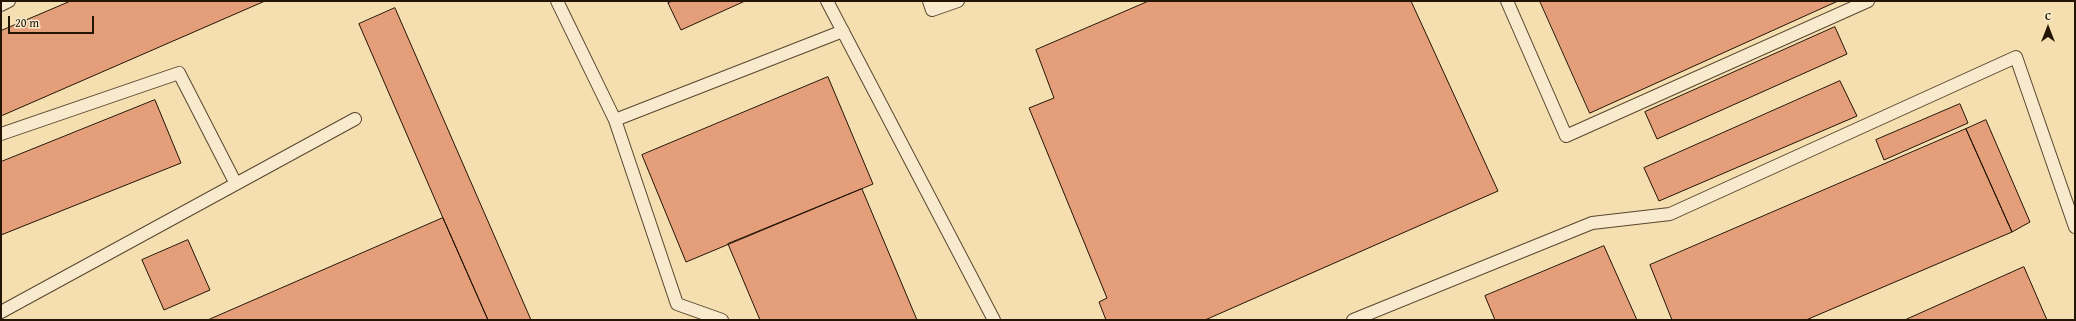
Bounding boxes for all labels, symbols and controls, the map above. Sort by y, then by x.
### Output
scale bar [10,8,96,34]
north arrow [2028,8,2068,48]
text: С [2045,8,2051,24]
text: 20 m [15,14,39,31]

